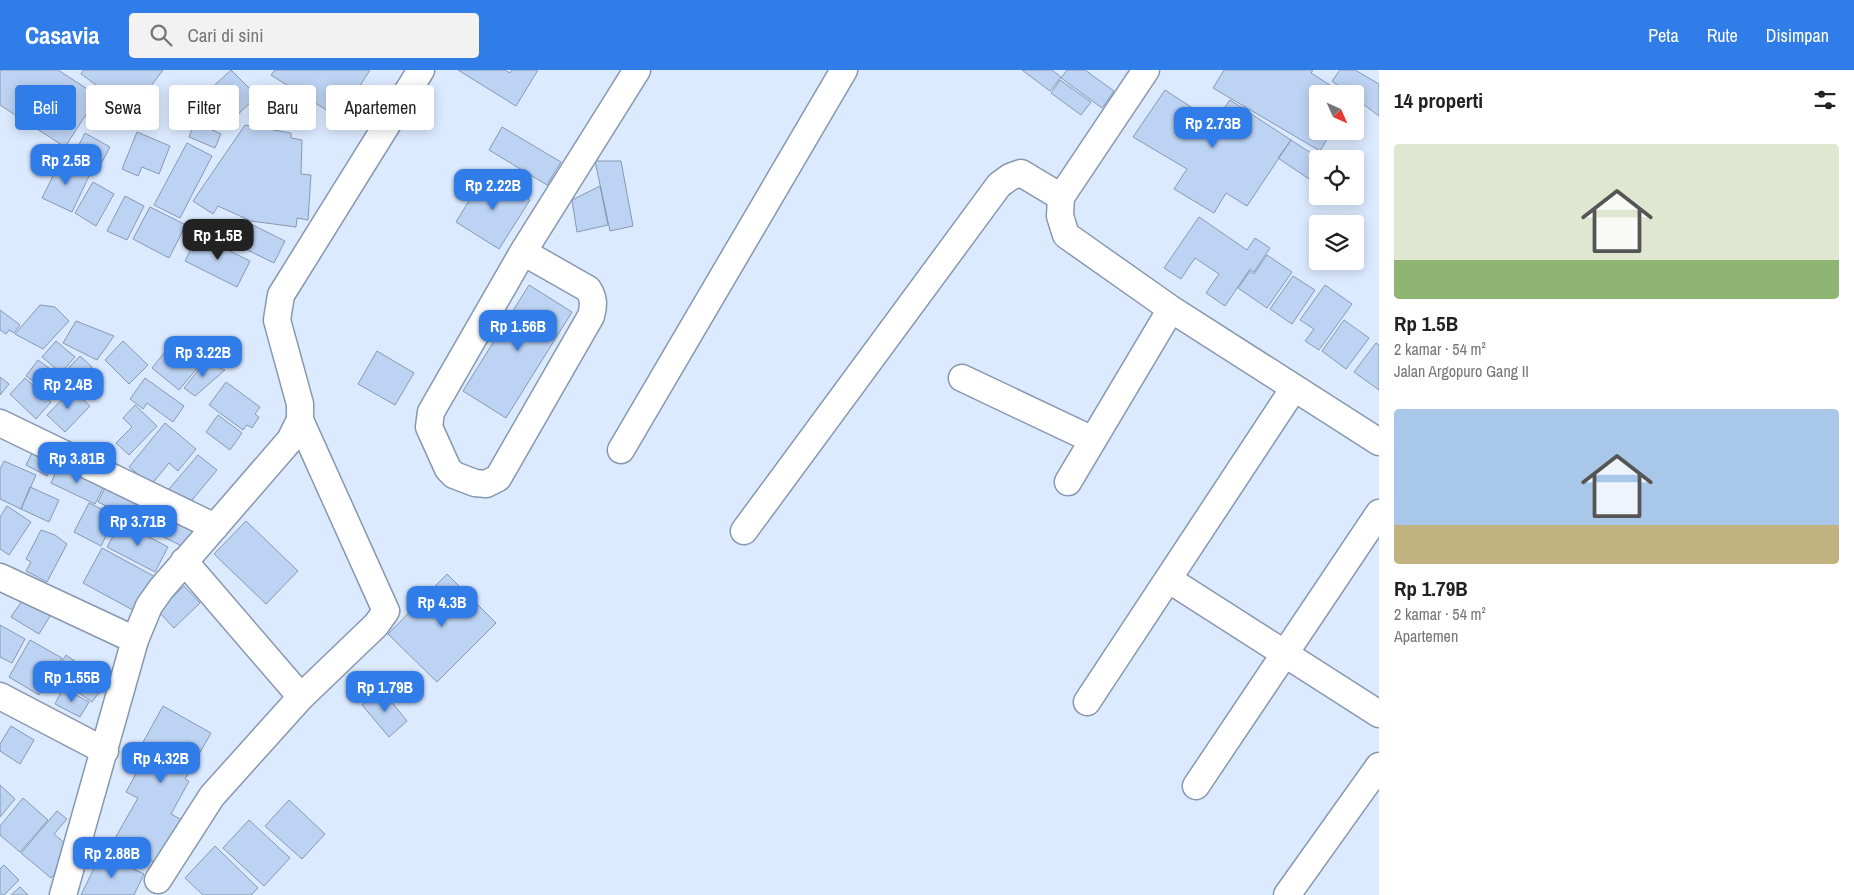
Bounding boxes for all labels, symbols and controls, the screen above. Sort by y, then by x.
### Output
search box [129,13,479,58]
text: Casavia [25,19,99,51]
icon: search [147,21,175,49]
text: Cari di sini [187,22,264,48]
text: Peta [1648,23,1679,48]
text: Rute [1707,23,1738,48]
text: Disimpan [1766,23,1829,48]
chip: Beli [15,85,76,130]
chip: Sewa [86,85,159,130]
chip: Filter [169,85,239,130]
chip: Baru [249,85,316,130]
chip: Apartemen [326,85,434,130]
north arrow [1309,85,1364,140]
map controls [1309,85,1364,270]
text: 14 properti [1394,86,1483,115]
icon: filters [1811,86,1839,114]
pin: Rp 2.73B [1161,106,1265,149]
text: Rp 2.73B [1185,112,1241,134]
pin: Rp 2.5B [20,144,112,186]
text: Rp 2.5B [42,149,90,171]
button: locate [1309,150,1364,205]
pin: Rp 2.22B [441,168,545,211]
text: Rp 2.22B [465,174,521,196]
icon: home [1572,176,1662,266]
button: layers [1309,215,1364,270]
pin: Rp 1.5B [172,218,264,261]
text: Rp 1.5B [194,224,242,246]
text: Rp 1.5B [1394,309,1458,338]
pin: Rp 1.56B [466,310,570,352]
text: Rp 1.56B [490,315,546,337]
pin: Rp 3.22B [151,336,255,378]
text: 2 kamar · 54 m² [1394,338,1486,360]
text: Rp 3.22B [175,341,231,363]
text: Jalan Argopuro Gang II [1394,360,1529,382]
pin: Rp 2.4B [22,368,114,410]
text: Rp 2.4B [44,373,92,395]
icon: home [1572,441,1662,531]
pin: Rp 3.81B [25,442,129,484]
text: Rp 3.81B [49,447,105,469]
pin: Rp 3.71B [86,504,190,547]
text: Rp 3.71B [110,510,166,532]
text: Rp 1.79B [1394,574,1468,603]
pin: Rp 4.3B [396,586,488,628]
text: Rp 4.3B [418,591,466,613]
text: 2 kamar · 54 m² [1394,603,1486,625]
text: Apartemen [1394,625,1458,647]
pin: Rp 1.55B [20,660,124,703]
text: Rp 1.55B [44,666,100,688]
pin: Rp 1.79B [333,670,437,713]
text: Rp 1.79B [357,676,413,698]
pin: Rp 4.32B [109,742,213,784]
text: Rp 4.32B [133,747,189,769]
pin: Rp 2.88B [60,836,164,879]
text: Rp 2.88B [84,842,140,864]

